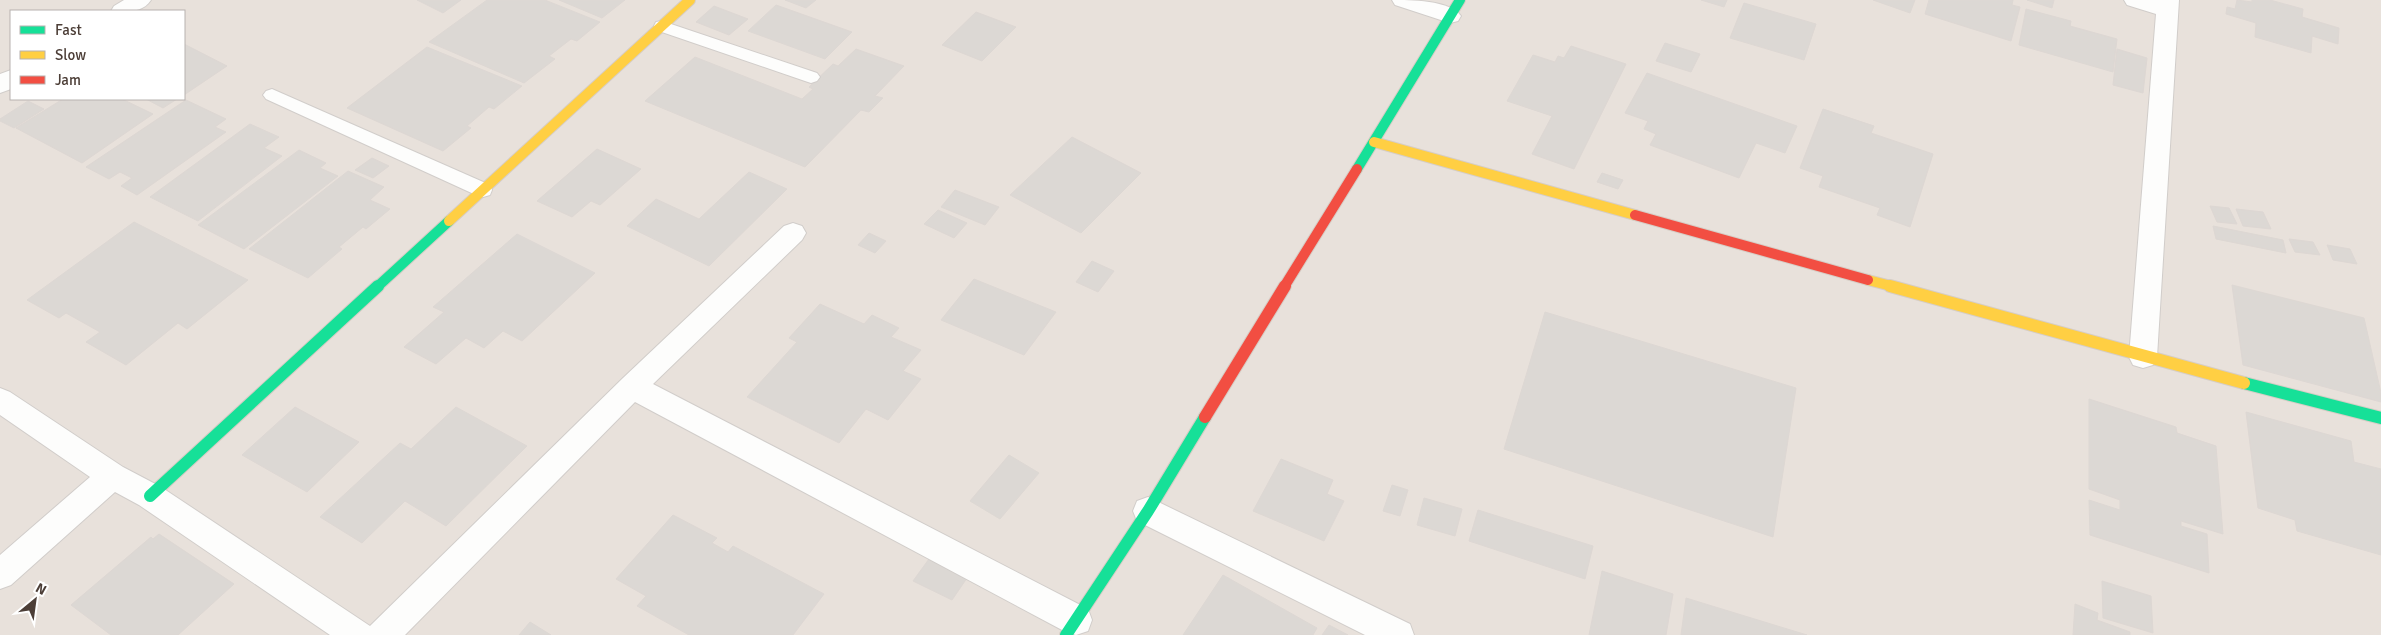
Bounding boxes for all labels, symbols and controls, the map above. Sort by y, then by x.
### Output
legend [10,10,185,100]
text: Fast [55,21,82,39]
text: Slow [55,46,86,64]
text: Jam [55,71,81,89]
north arrow [10,575,60,625]
text: N [33,579,49,599]

